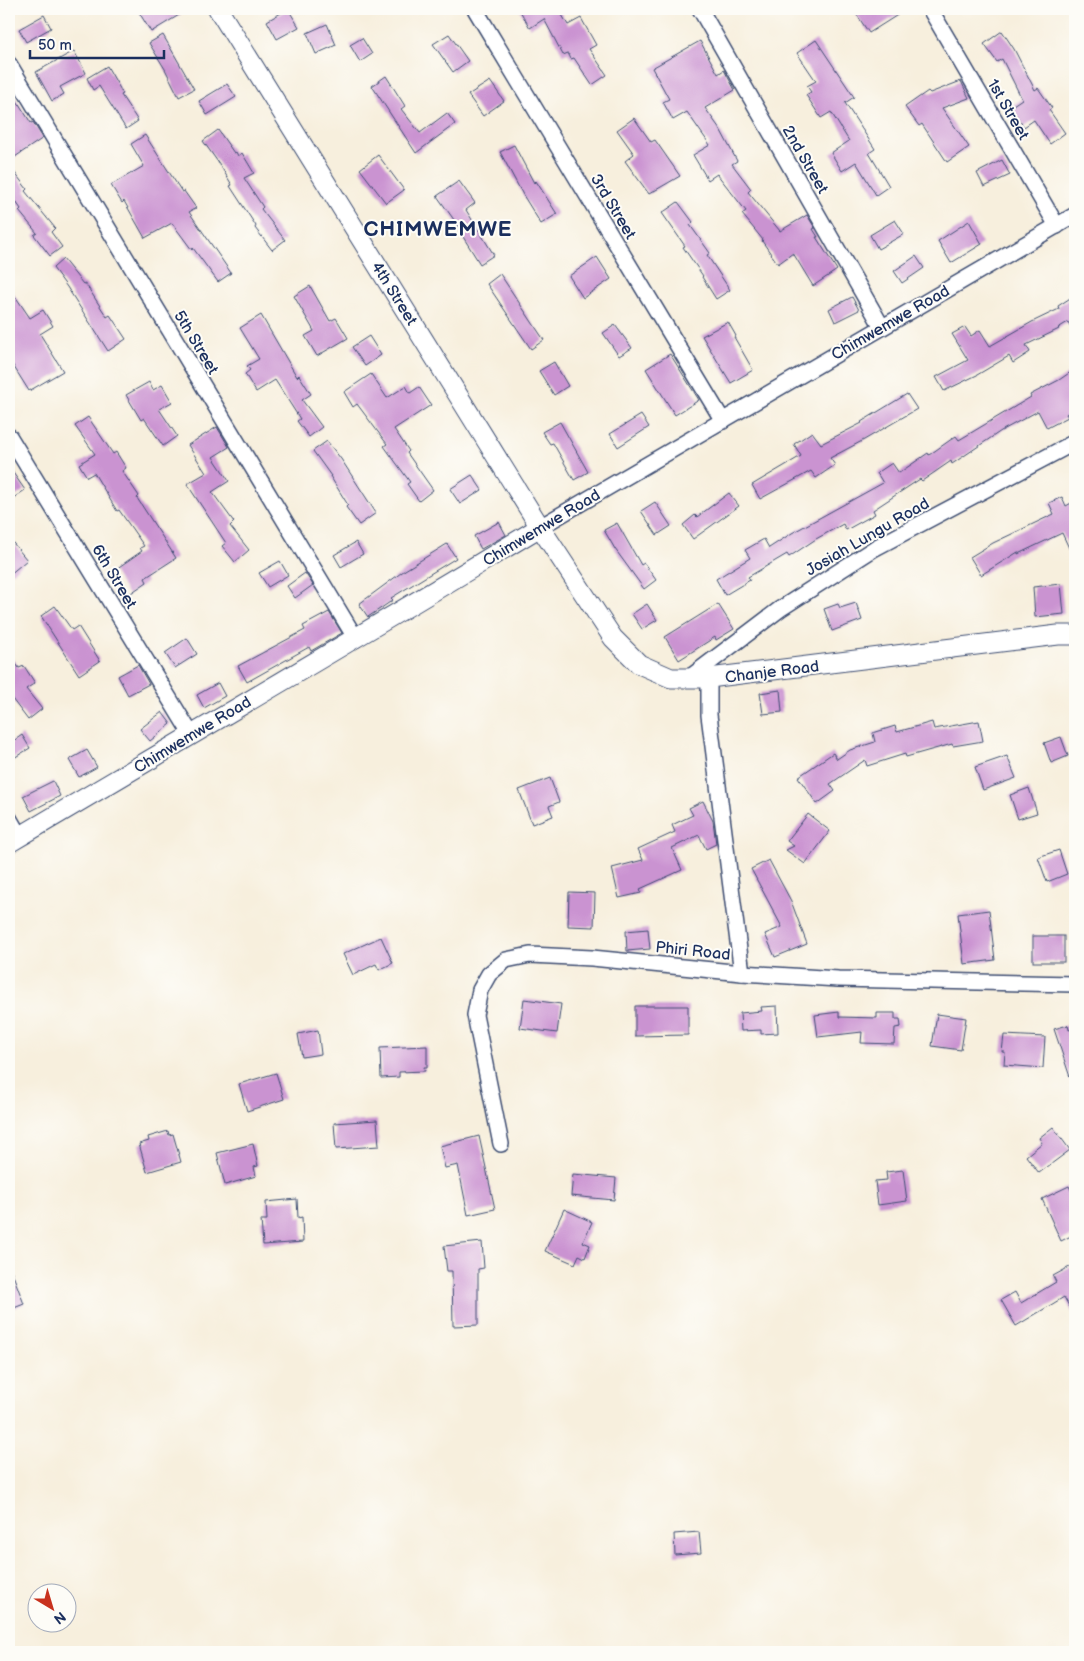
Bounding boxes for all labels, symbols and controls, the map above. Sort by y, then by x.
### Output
scale bar [30,28,164,60]
text: 50 m [38,36,72,55]
street label: 1st Street [983,76,1033,144]
street label: 2nd Street [778,122,832,197]
street label: 3rd Street [586,171,640,243]
district label: CHIMWEMWE [364,217,512,242]
street label: 4th Street [367,258,421,329]
street label: Chimwemwe Road [828,282,953,365]
street label: 5th Street [169,308,222,378]
street label: Chimwemwe Road [480,486,604,571]
street label: Josiah Lungu Road [803,494,933,580]
street label: 6th Street [87,541,140,612]
street label: Chanje Road [724,657,820,688]
street label: Chimwemwe Road [131,693,255,778]
street label: Phiri Road [654,938,731,965]
north arrow [28,1584,78,1634]
text: N [50,1608,69,1628]

